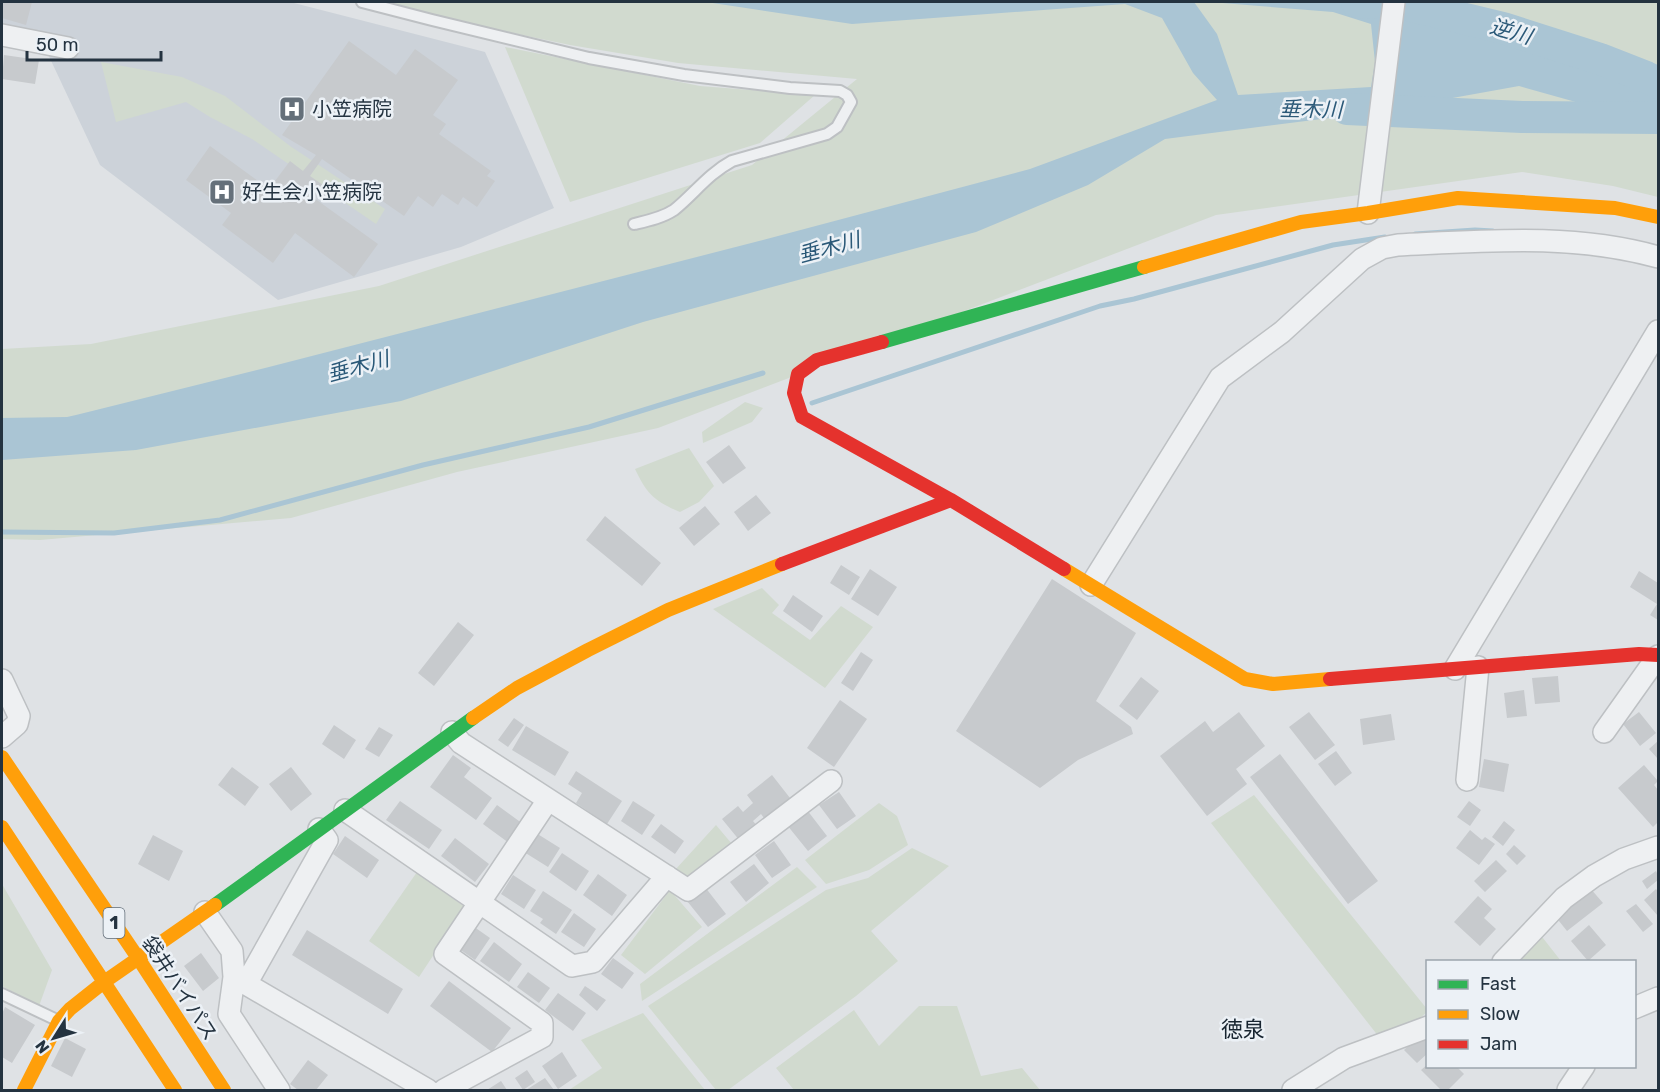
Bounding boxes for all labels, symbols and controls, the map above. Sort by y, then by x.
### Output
water label: 逆川 [1487,13,1537,49]
scale bar [27,24,160,62]
text: 50 m [36,34,79,56]
hospital icon: 小笠病院 [277,94,307,124]
water label: 垂木川 [1279,96,1345,122]
place label: 小笠病院 [312,97,392,121]
hospital icon: 好生会小笠病院 [207,177,237,207]
place label: 好生会小笠病院 [242,180,382,204]
water label: 垂木川 [795,226,865,267]
water label: 垂木川 [324,345,394,386]
road number: 1 [104,908,124,938]
street label: 袋井バイパス [137,931,223,1045]
legend [1426,960,1636,1068]
text: Fast [1480,973,1516,995]
text: Slow [1480,1003,1520,1025]
north arrow [24,1008,84,1068]
district label: 徳泉 [1221,1016,1265,1043]
text: Jam [1480,1033,1517,1055]
text: N [31,1036,53,1057]

